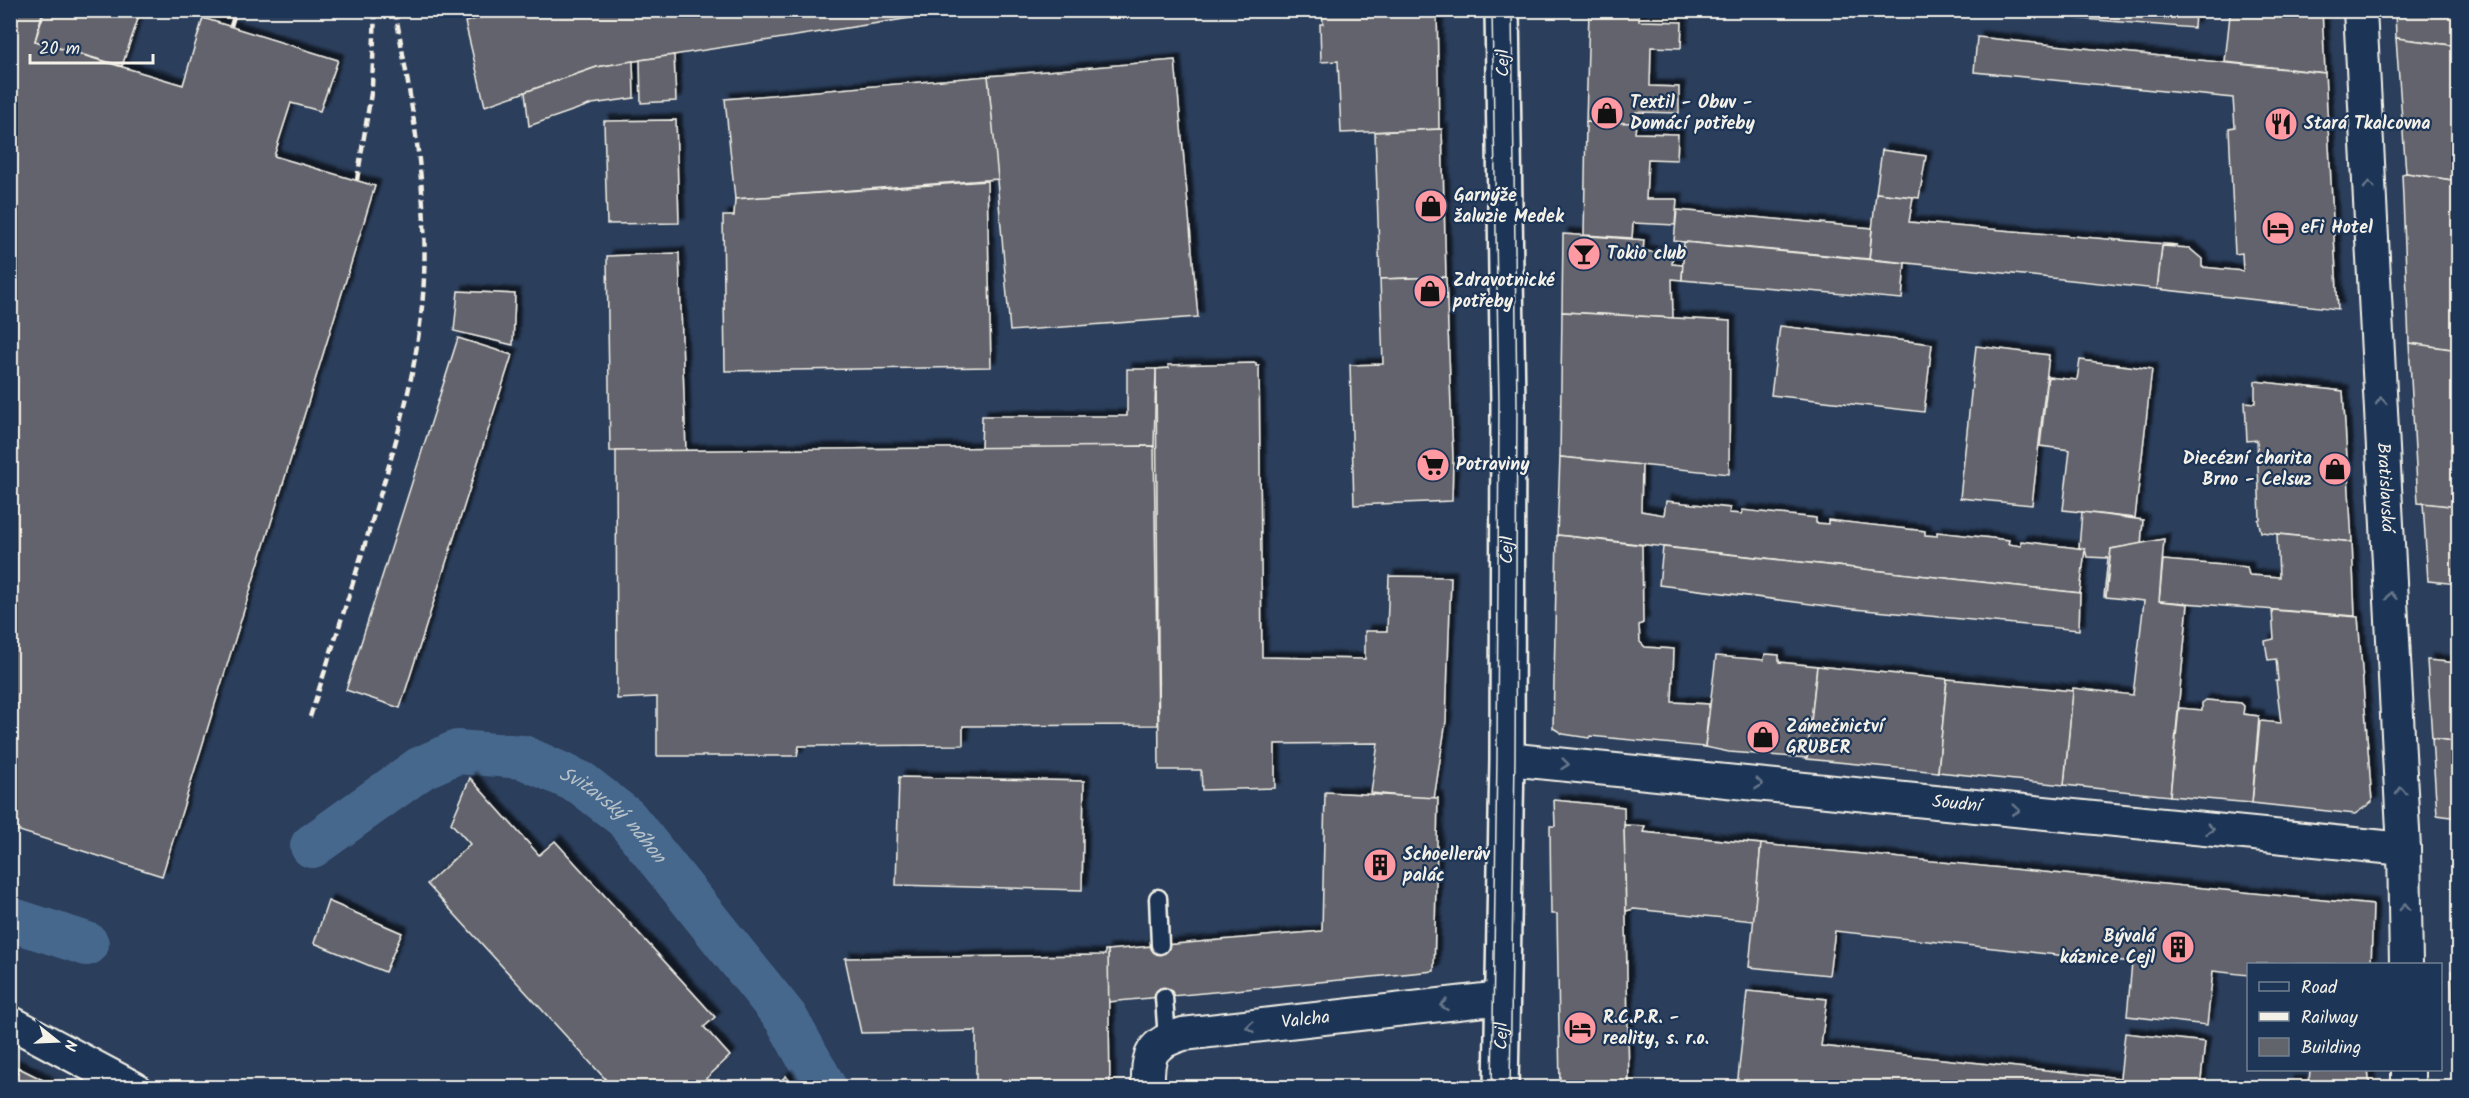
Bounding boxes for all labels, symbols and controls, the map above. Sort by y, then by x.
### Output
scale bar [30,27,153,65]
text: 20 m [39,35,80,64]
street label: Cejl [1489,48,1519,77]
place label: Textil - Obuv - Domácí potřeby [1630,89,1756,139]
shop icon: Textil - Obuv - Domácí potřeby [1589,95,1625,131]
restaurant icon: Stará Tkalcovna [2263,106,2299,142]
place label: Stará Tkalcovna [2304,110,2430,139]
one-way arrow [2363,181,2376,190]
place label: Garnýže žaluzie Medek [1454,182,1565,232]
shop icon: Garnýže žaluzie Medek [1413,188,1449,224]
hotel icon: eFi Hotel [2260,210,2296,246]
place label: eFi Hotel [2301,214,2373,243]
bar icon: Tokio club [1566,236,1602,272]
place label: Tokio club [1607,240,1686,269]
place label: Zdravotnické potřeby [1452,267,1555,317]
shop icon: Zdravotnické potřeby [1412,273,1448,309]
one-way arrow [2374,397,2387,406]
street label: Bratislavská [2368,442,2402,535]
place label: Diecézní charita Brno - Celsuz [2183,445,2312,495]
supermarket icon: Potraviny [1415,447,1451,483]
place label: Potraviny [1456,451,1530,480]
shop icon: Diecézní charita Brno - Celsuz [2317,451,2353,487]
street label: Cejl [1493,535,1522,564]
one-way arrow [2385,591,2398,600]
place label: Zámečnictví GRUBER [1786,713,1887,763]
shop icon: Zámečnictví GRUBER [1745,719,1781,755]
one-way arrow [1561,757,1570,770]
water label: Svitavský náhon [554,759,674,872]
one-way arrow [1755,777,1764,790]
one-way arrow [2395,786,2408,795]
street label: Soudní [1931,787,1985,821]
one-way arrow [2011,803,2021,816]
one-way arrow [2205,822,2215,835]
place label: Schoellerův palác [1402,841,1491,891]
building icon: Schoellerův palác [1362,847,1398,883]
one-way arrow [2399,902,2411,911]
place label: Bývalá káznice Cejl [2060,923,2158,973]
building icon: Bývalá káznice Cejl [2160,929,2196,965]
legend [2247,963,2442,1071]
text: Road [2301,974,2338,1003]
one-way arrow [1439,998,1448,1011]
street label: Valcha [1280,1003,1331,1037]
place label: R.C.P.R. - reality, s. r.o. [1603,1004,1709,1054]
text: Railway [2301,1004,2358,1033]
hotel icon: R.C.P.R. - reality, s. r.o. [1562,1010,1598,1046]
north arrow [27,1011,87,1071]
one-way arrow [1245,1020,1254,1032]
street label: Cejl [1487,1021,1517,1050]
text: Building [2301,1034,2361,1063]
text: N [56,1037,83,1054]

